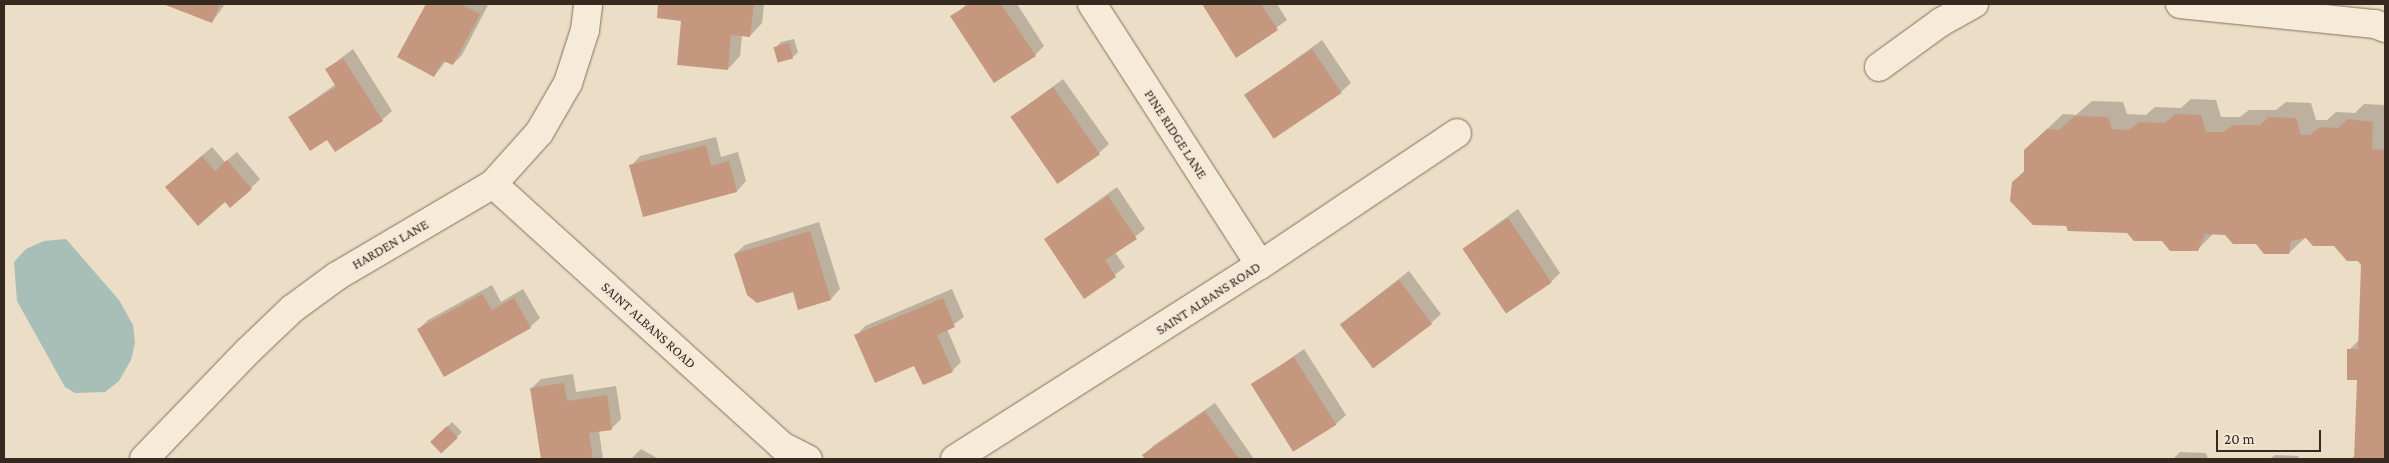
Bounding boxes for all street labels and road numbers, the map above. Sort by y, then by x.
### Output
street label: PINE RIDGE LANE [1141,86,1211,182]
street label: HARDEN LANE [349,215,431,273]
street label: SAINT ALBANS ROAD [1153,258,1263,338]
street label: SAINT ALBANS ROAD [598,278,700,372]

